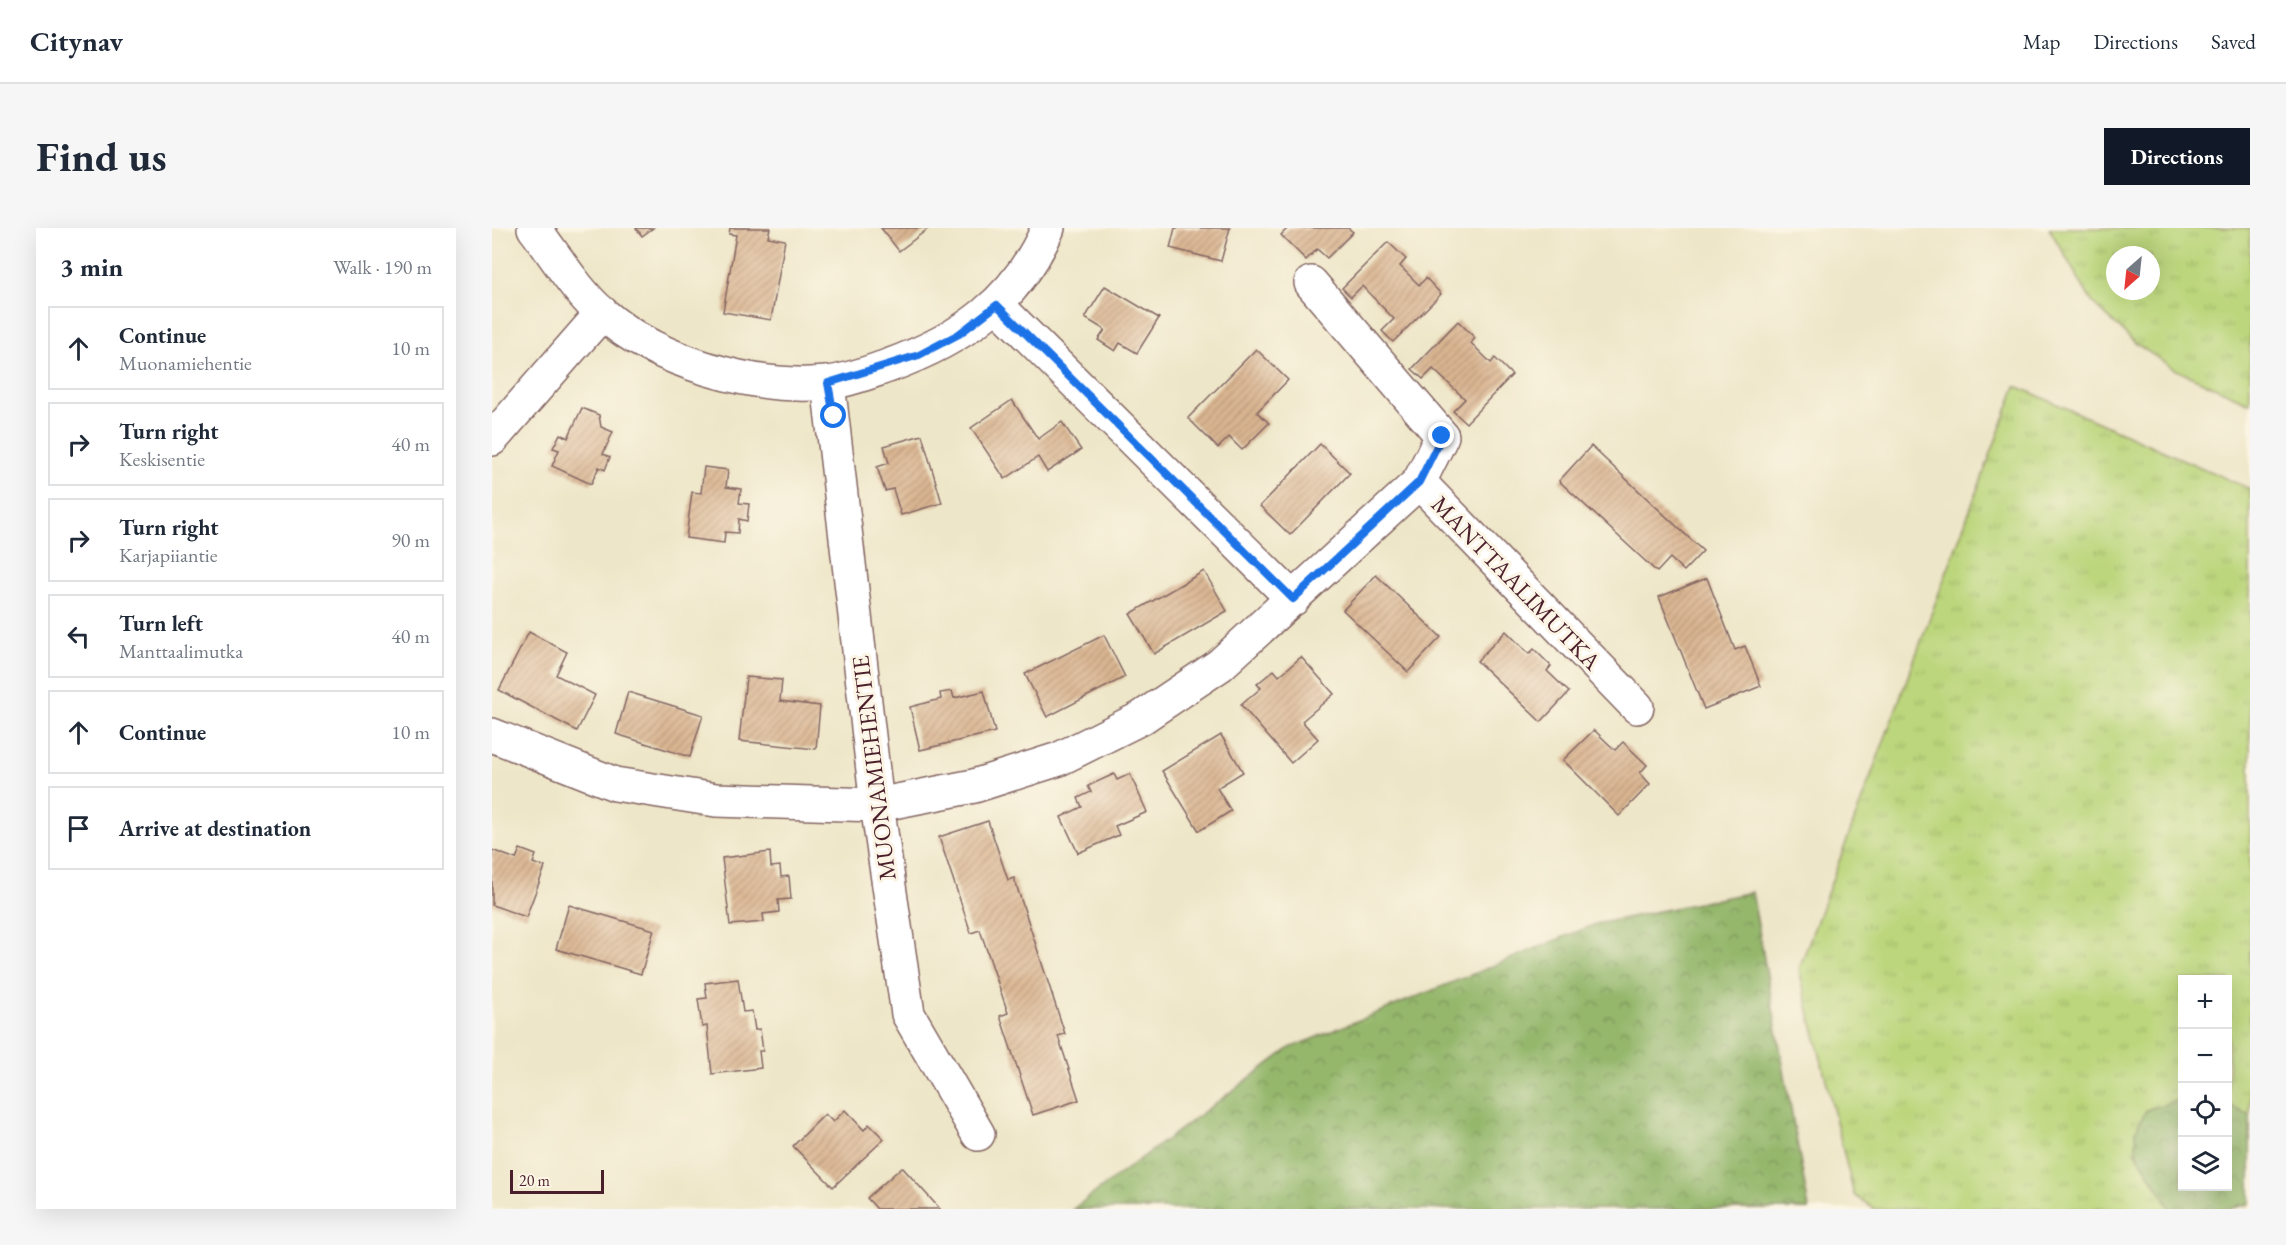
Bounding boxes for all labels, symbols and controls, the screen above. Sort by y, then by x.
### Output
text: Citynav [30,23,123,59]
text: Map [2023,28,2060,55]
text: Directions [2093,28,2178,55]
text: Saved [2211,28,2256,55]
button: Directions [2104,128,2250,185]
text: Find us [36,129,167,184]
north arrow [2106,246,2160,300]
text: 3 min [60,250,123,284]
text: Walk · 190 m [333,254,432,280]
text: Continue [119,321,206,350]
icon: ahead [62,332,95,365]
text: 10 m [391,335,430,361]
text: Muonamiehentie [119,350,252,376]
route start [820,402,846,428]
text: Turn right [119,417,218,446]
route end [1428,422,1454,448]
icon: right [62,428,95,461]
text: 40 m [391,431,430,457]
text: Keskisentie [119,446,205,472]
street label: MANTTAALIMUTKA [1425,489,1608,677]
text: Turn right [119,513,218,542]
icon: right [62,524,95,557]
text: 90 m [391,527,430,553]
text: Karjapiiantie [119,542,217,568]
text: Turn left [119,609,203,638]
icon: left [62,620,95,653]
text: 40 m [391,623,430,649]
text: Manttaalimutka [119,638,243,664]
street label: MUONAMIEHENTIE [844,654,903,882]
icon: ahead [62,716,95,749]
text: Continue [119,718,206,747]
text: 10 m [391,719,430,745]
icon: arrive [62,812,95,845]
text: Arrive at destination [119,814,311,843]
map controls [2178,975,2232,1191]
button: + [2178,975,2232,1029]
button: − [2178,1029,2232,1083]
button: locate [2178,1083,2232,1137]
button: layers [2178,1137,2232,1191]
scale bar [510,1167,604,1194]
text: 20 m [519,1170,550,1191]

